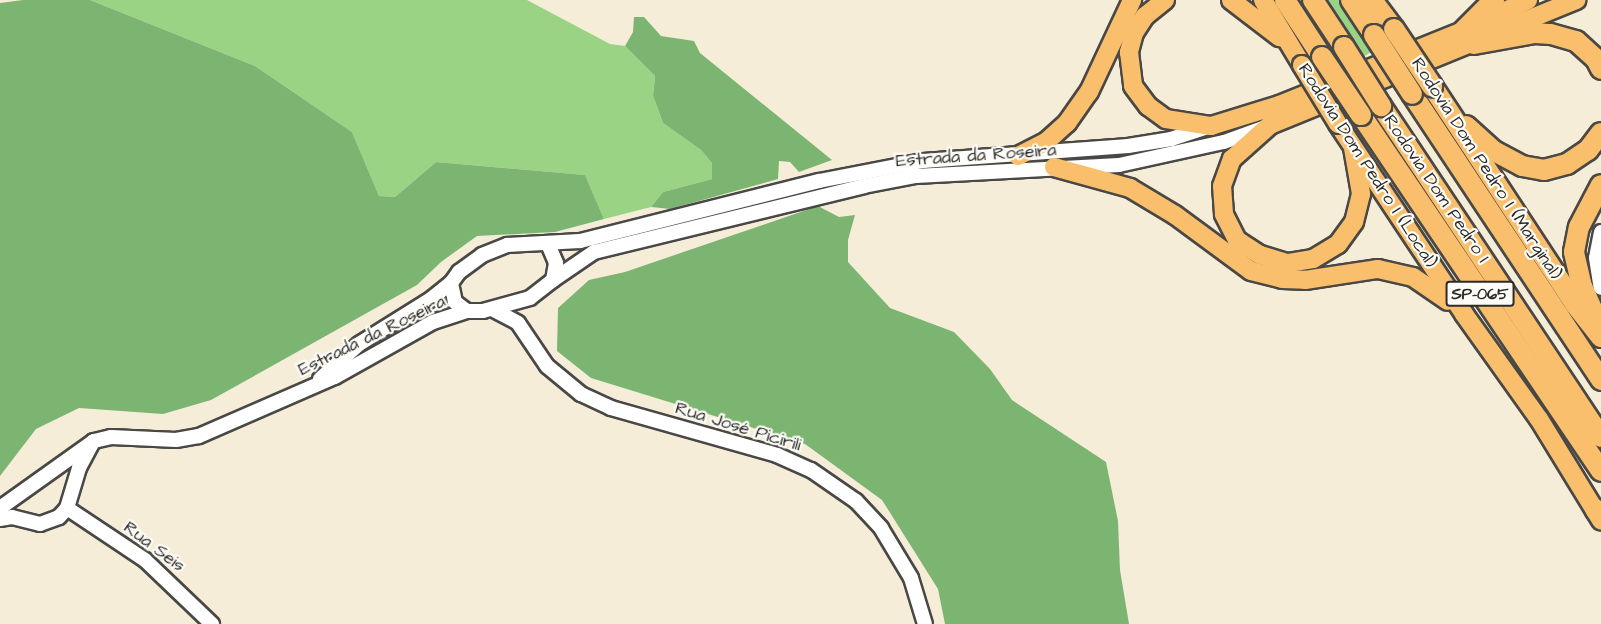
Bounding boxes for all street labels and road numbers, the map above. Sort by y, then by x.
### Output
street label: Rodovia Dom Pedro I (Marginal) [1406,54,1566,284]
street label: Rodovia Dom Pedro I (Local) [1293,60,1441,272]
street label: Rodovia Dom Pedro I [1378,111,1494,267]
street label: Estrada da Roseira [895,140,1057,172]
road number: SP-065 [1446,281,1514,307]
street label: Estrada da Roseira [295,291,449,381]
street label: Rua José Picirili [672,398,804,456]
street label: Rua Seis [119,517,189,577]

